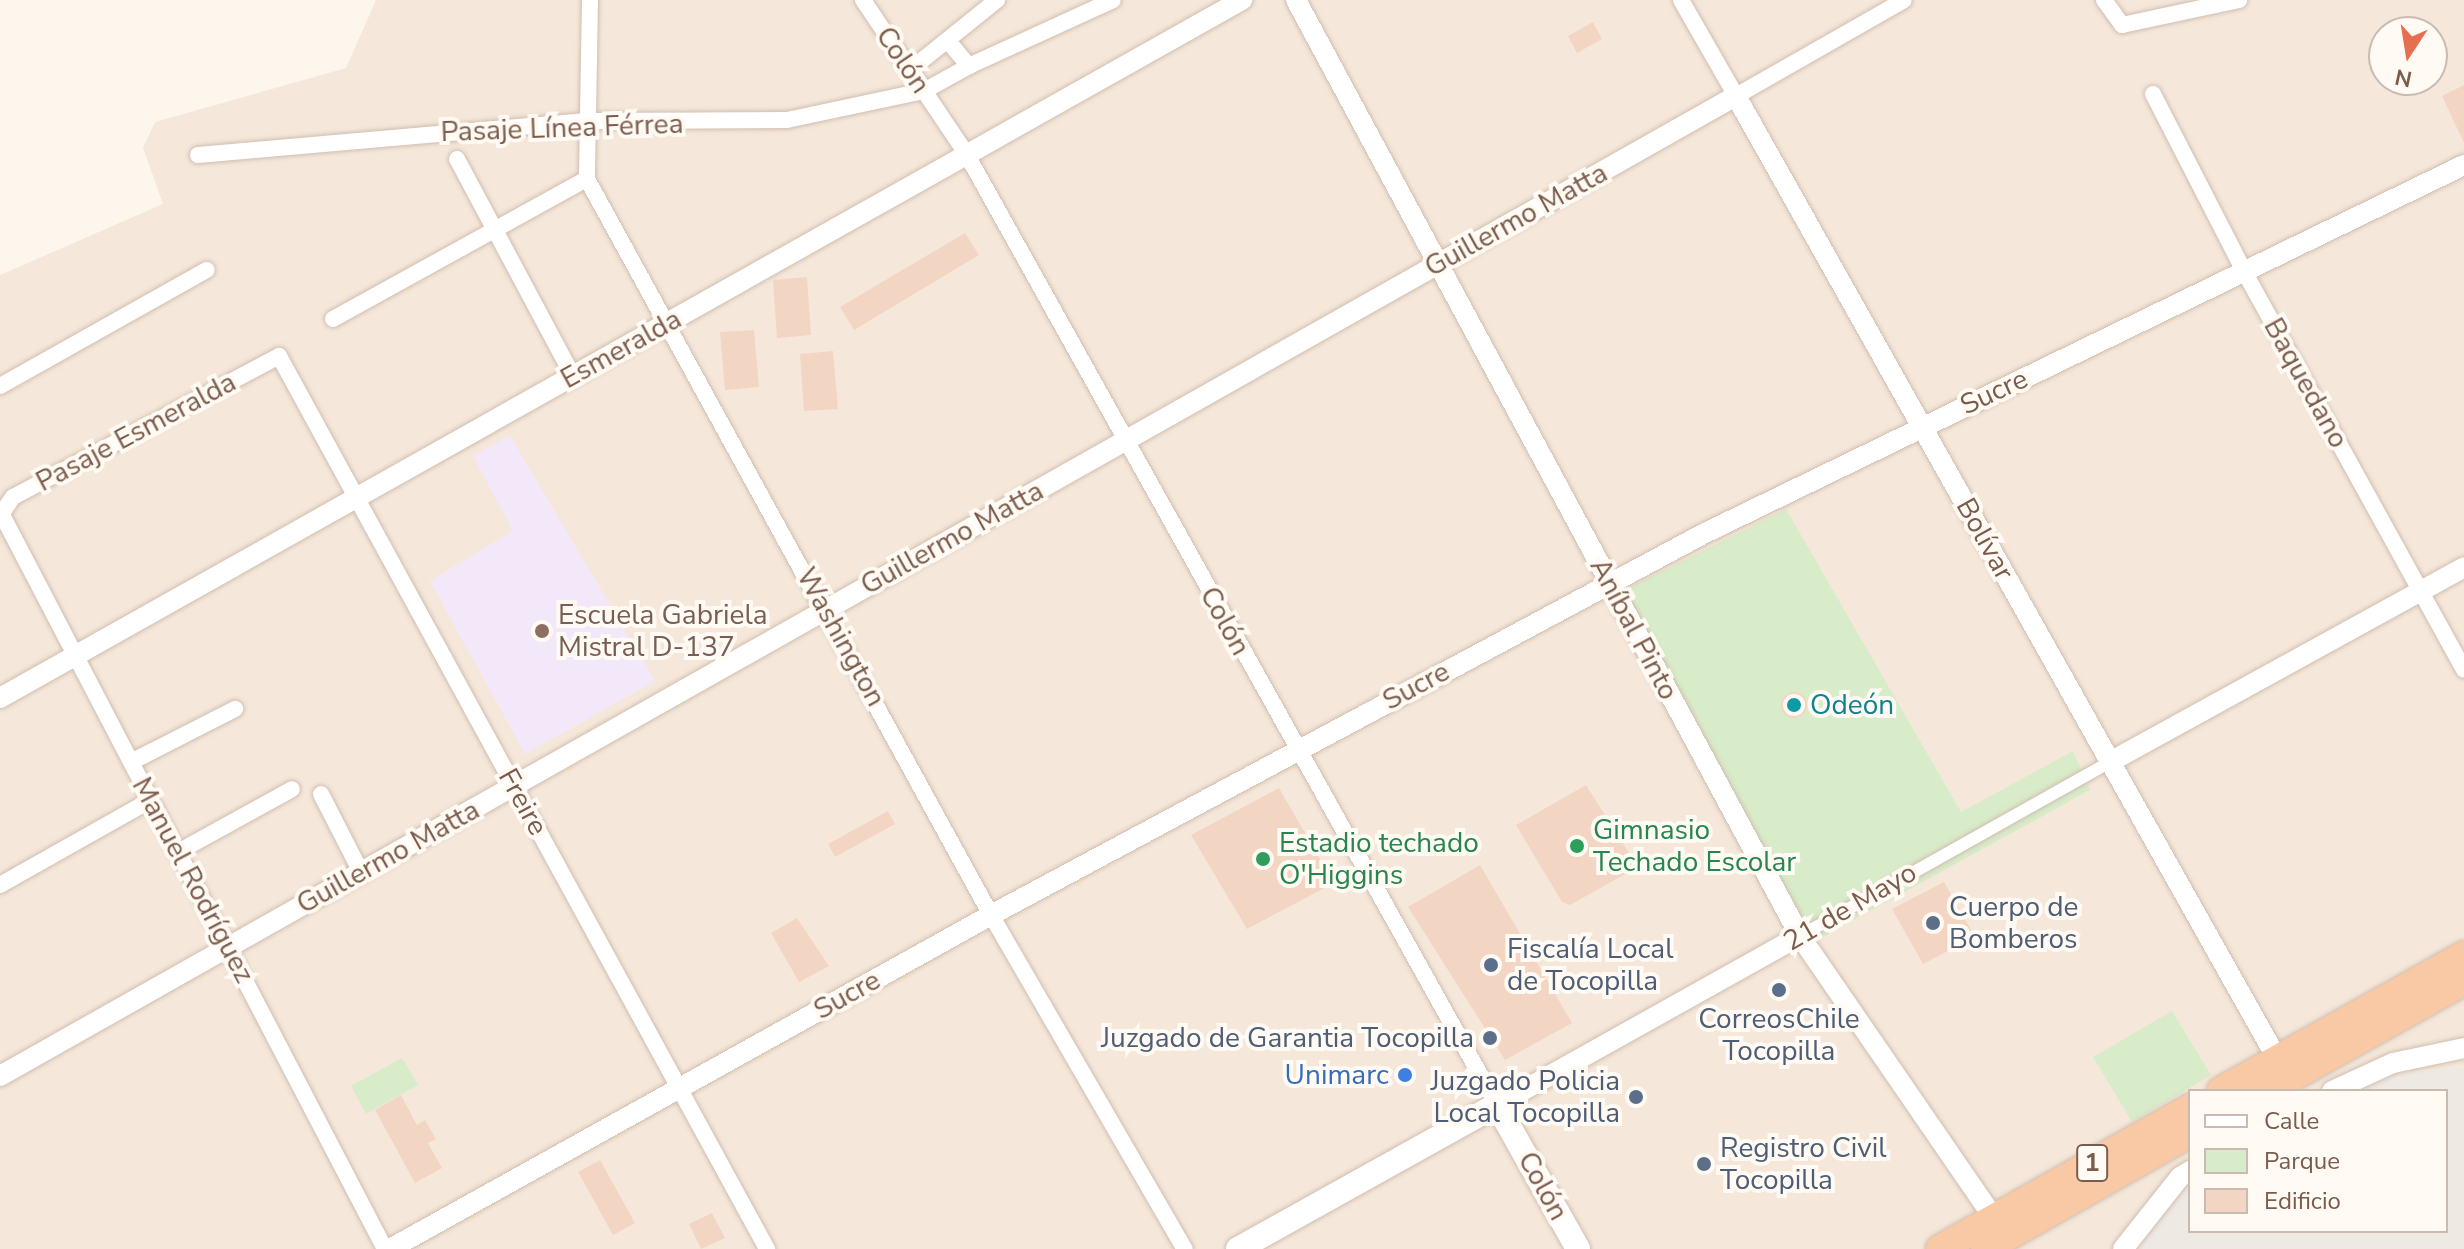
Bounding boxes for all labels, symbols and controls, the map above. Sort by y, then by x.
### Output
north arrow [2368,16,2448,96]
street label: Colón [869,20,937,100]
text: N [2392,61,2415,94]
street label: Pasaje Línea Férrea [440,107,684,149]
street label: Guillermo Matta [1419,156,1613,284]
street label: Esmeralda [555,302,687,396]
street label: Baquedano [2257,312,2355,454]
street label: Sucre [1955,362,2033,422]
street label: Pasaje Esmeralda [30,365,242,499]
street label: Guillermo Matta [855,474,1049,602]
street label: Bolívar [1949,492,2021,586]
street label: Aníbal Pinto [1583,553,1685,705]
street label: Washington [789,562,893,712]
street label: Colón [1193,581,1257,661]
place label: Escuela Gabriela Mistral D-137 [558,598,768,664]
marker: Escuela Gabriela Mistral D-137 [533,622,551,640]
street label: Sucre [1377,655,1455,717]
place label: Odeón [1810,688,1894,722]
marker: Odeón [1785,696,1803,714]
street label: Freire [491,763,555,841]
street label: Manuel Rodríguez [125,772,261,988]
street label: Guillermo Matta [291,793,485,921]
place label: Gimnasio Techado Escolar [1593,813,1796,879]
place label: Estadio techado O'Higgins [1279,826,1479,892]
marker: Gimnasio Techado Escolar [1568,837,1586,855]
marker: Estadio techado O'Higgins [1254,850,1272,868]
street label: 21 de Mayo [1778,856,1922,958]
place label: Cuerpo de Bomberos [1949,890,2078,956]
marker: Cuerpo de Bomberos [1924,914,1942,932]
place label: Fiscalía Local de Tocopilla [1507,932,1673,998]
marker: Fiscalía Local de Tocopilla [1482,956,1500,974]
street label: Sucre [808,963,886,1027]
marker: CorreosChile Tocopilla [1770,981,1788,999]
place label: CorreosChile Tocopilla [1698,1002,1860,1068]
place label: Juzgado de Garantia Tocopilla [1101,1021,1474,1055]
marker: Juzgado de Garantia Tocopilla [1481,1029,1499,1047]
place label: Unimarc [1285,1058,1389,1092]
place label: Juzgado Policia Local Tocopilla [1430,1064,1620,1130]
marker: Unimarc [1396,1066,1414,1084]
marker: Juzgado Policia Local Tocopilla [1627,1088,1645,1106]
legend [2188,1089,2448,1233]
text: Calle [2264,1105,2319,1137]
place label: Registro Civil Tocopilla [1720,1131,1886,1197]
road number: 1 [2076,1141,2108,1185]
text: Parque [2264,1145,2340,1177]
street label: Colón [1511,1146,1575,1226]
marker: Registro Civil Tocopilla [1695,1155,1713,1173]
text: Edificio [2264,1185,2341,1217]

